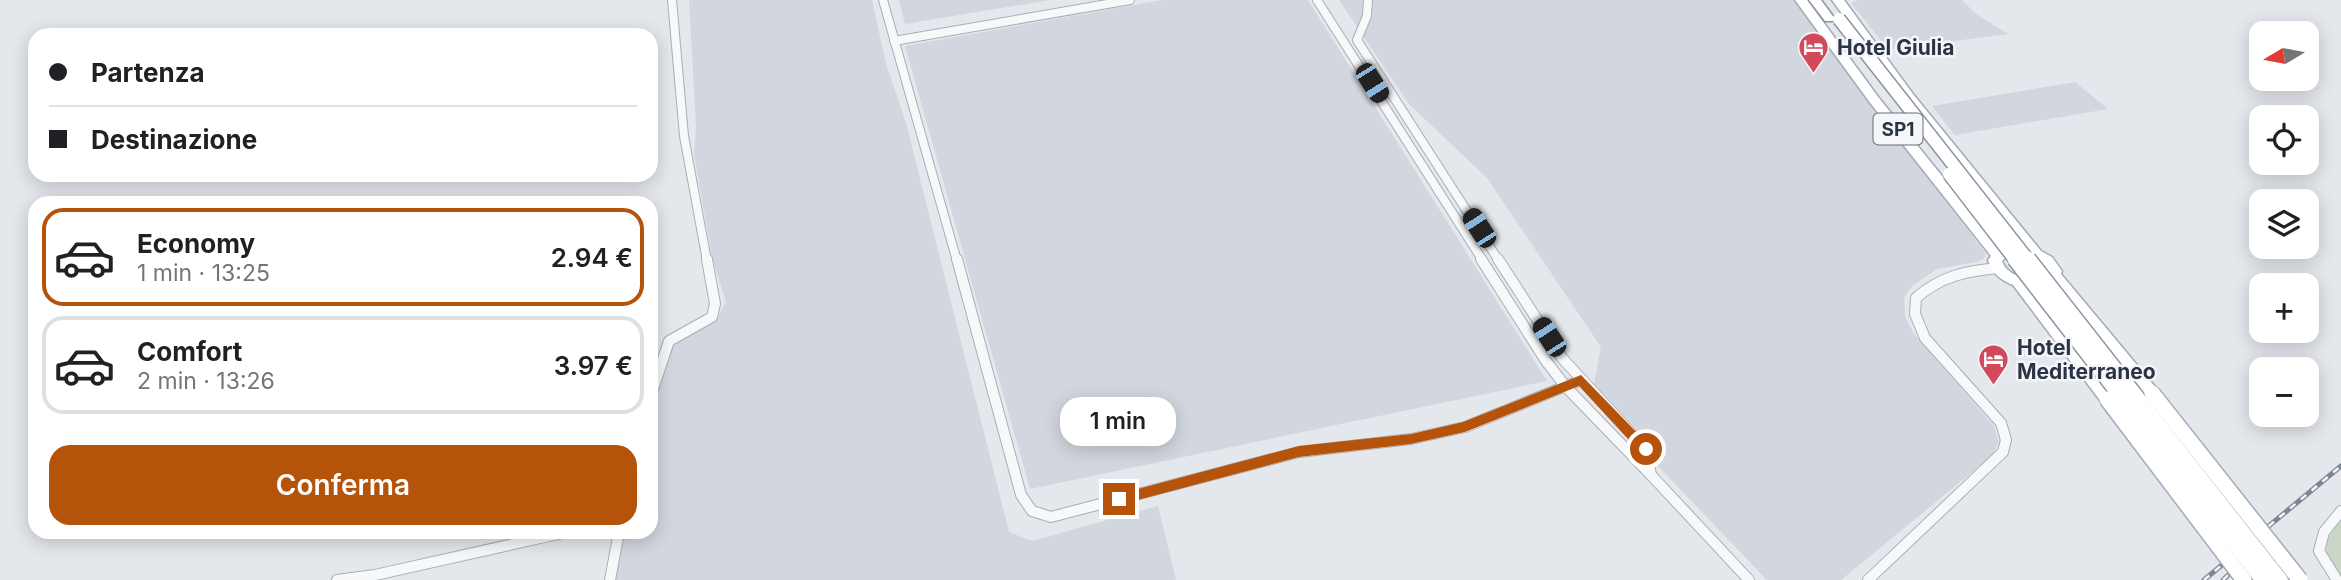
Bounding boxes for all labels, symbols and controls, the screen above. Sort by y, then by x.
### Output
north arrow [2249,21,2319,91]
map controls [2249,21,2319,427]
hotel icon: Hotel Giulia [1797,30,1831,74]
place label: Hotel Giulia [1837,35,1954,60]
text: Partenza [91,57,205,88]
car [1352,60,1393,106]
button: locate [2249,105,2319,175]
road number: SP1 [1874,113,1923,144]
text: Destinazione [91,124,257,155]
button: layers [2249,189,2319,259]
car [1459,205,1500,251]
icon: car [53,226,116,289]
text: Economy [137,228,255,259]
text: 2.94 € [551,242,633,273]
text: 1 min · 13:25 [137,259,270,287]
button: + [2249,273,2319,343]
car [1529,314,1570,360]
icon: car [53,334,116,397]
place label: Hotel Mediterraneo [2017,335,2156,384]
text: Comfort [137,336,242,367]
hotel icon: Hotel Mediterraneo [1977,342,2011,386]
text: 3.97 € [554,350,633,381]
button: − [2249,357,2319,427]
text: 2 min · 13:26 [137,367,275,395]
callout: 1 min [1061,398,1177,447]
text: 1 min [1090,407,1146,435]
route start [1630,433,1662,465]
button: Conferma [49,445,637,525]
route end [1103,483,1135,515]

